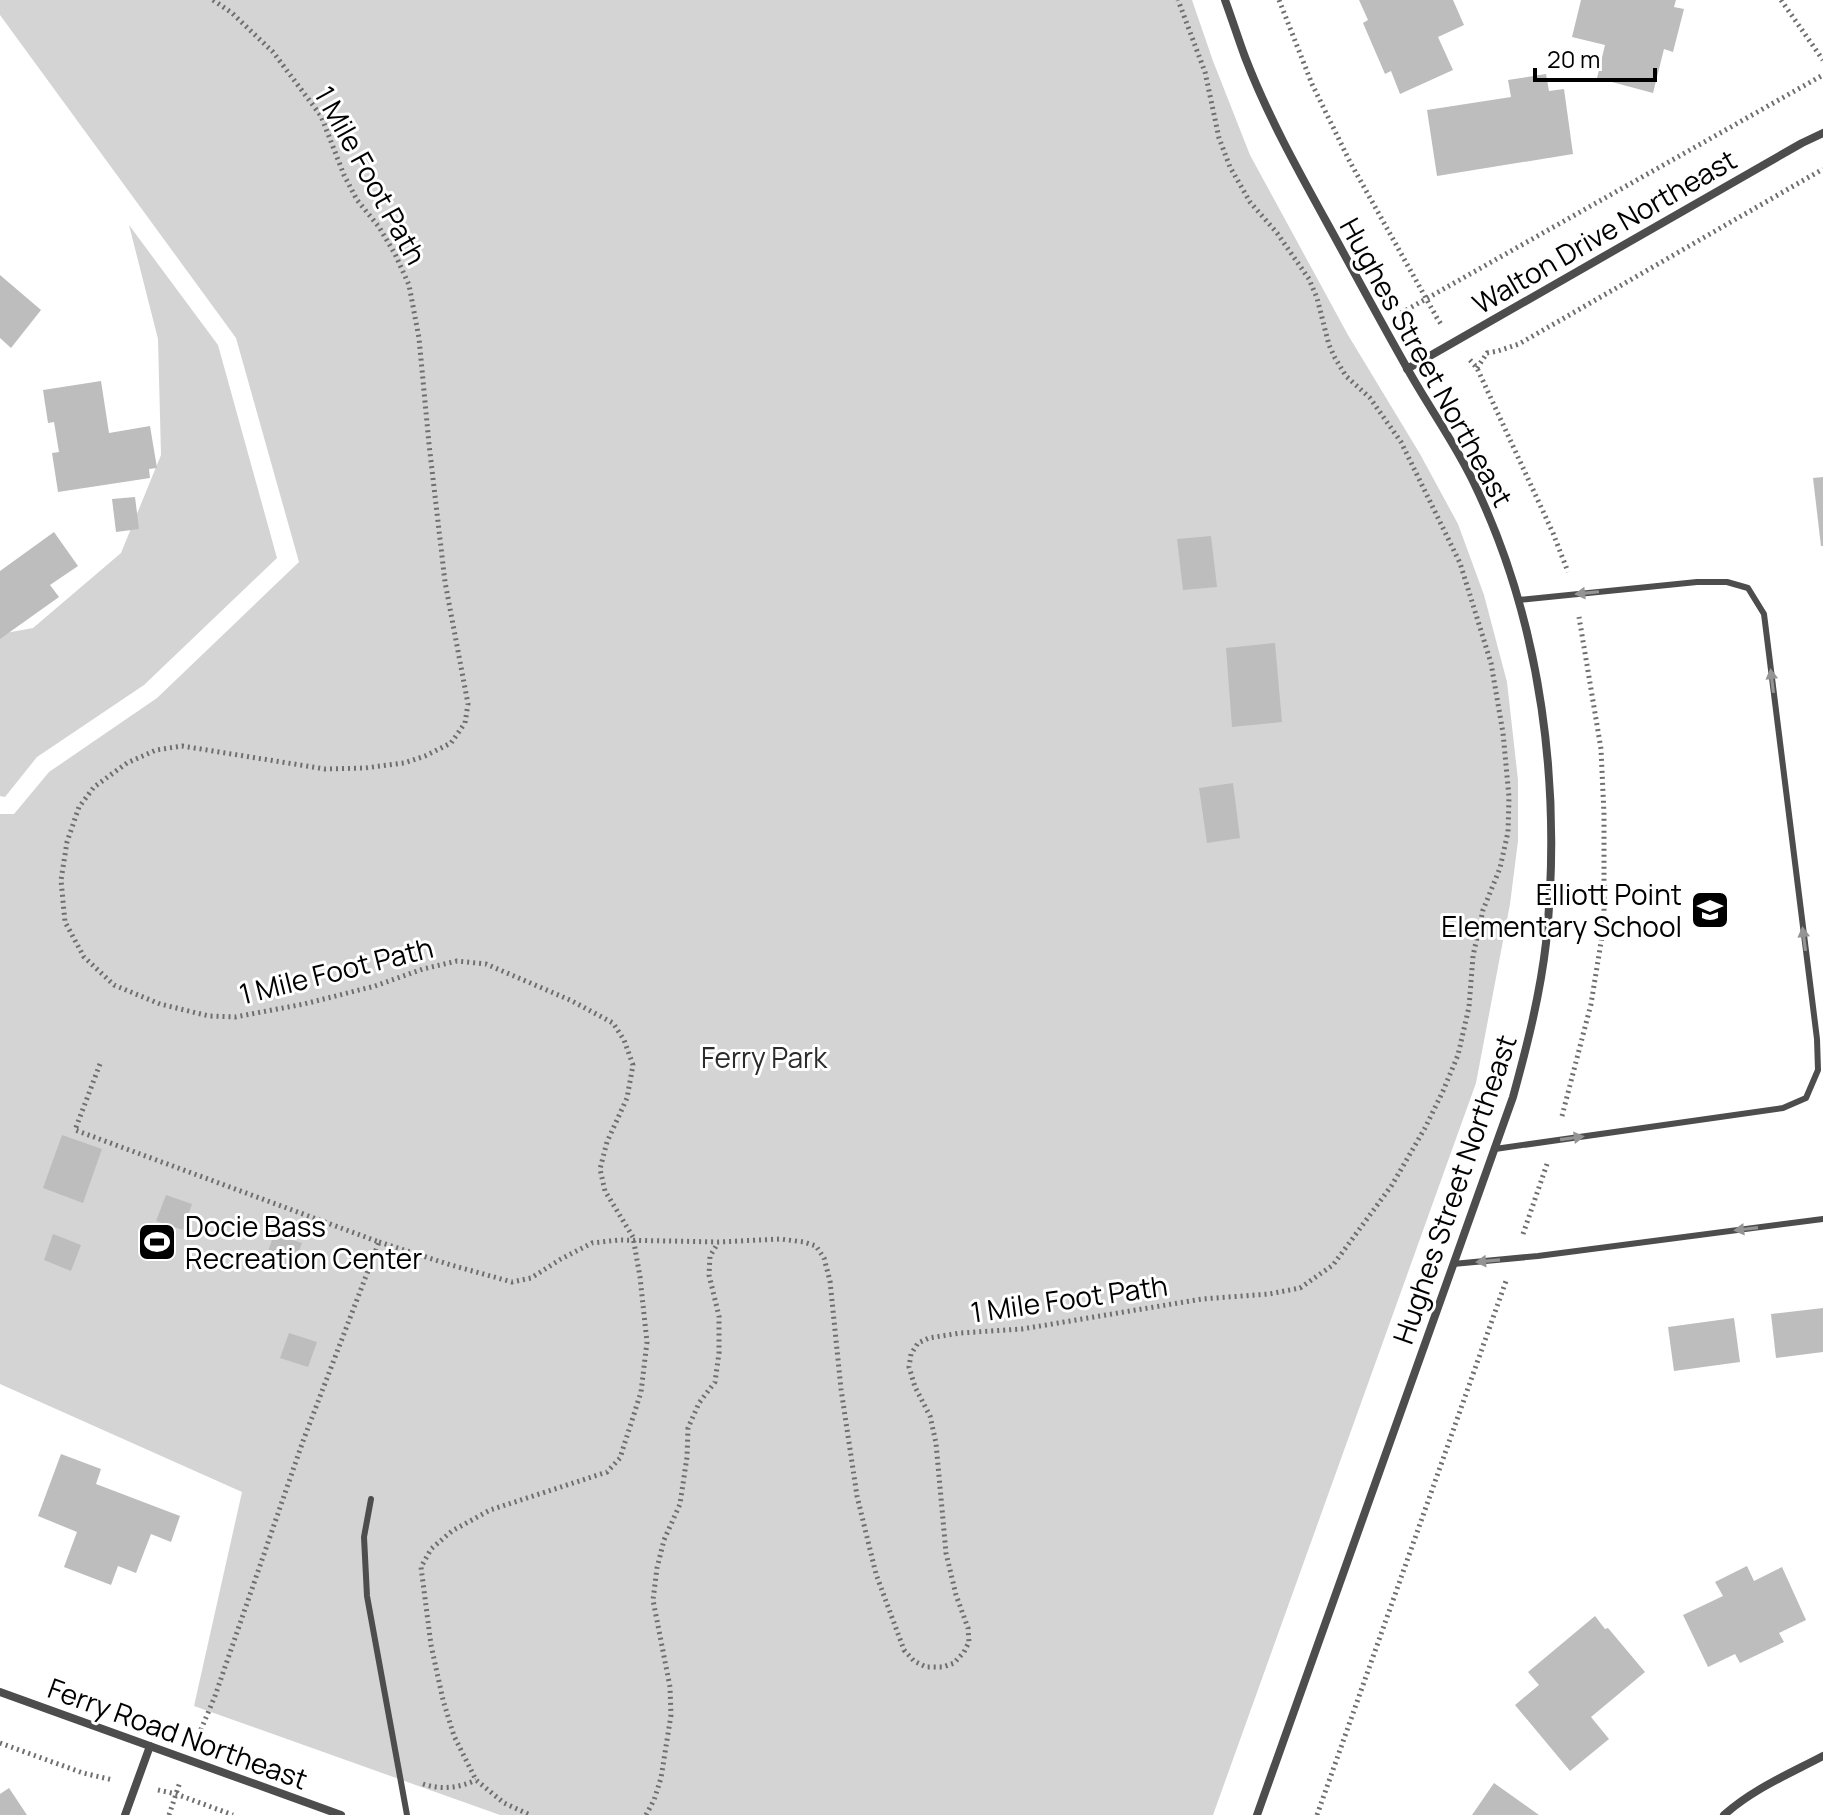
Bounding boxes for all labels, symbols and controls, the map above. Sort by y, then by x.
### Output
scale bar [1535,32,1655,82]
text: 20 m [1547,42,1600,75]
street label: 1 Mile Foot Path [306,79,436,271]
street label: Walton Drive Northeast [1465,140,1743,322]
street label: Hughes Street Northeast [1332,211,1522,513]
one-way arrow [1574,587,1599,600]
one-way arrow [1766,668,1779,693]
place label: Elliott Point Elementary School [1441,875,1682,945]
school or university icon: Elliott Point Elementary School [1689,889,1731,931]
one-way arrow [1798,926,1811,951]
street label: 1 Mile Foot Path [235,928,437,1012]
street label: Hughes Street Northeast [1383,1029,1525,1349]
park label: Ferry Park [701,1038,828,1076]
one-way arrow [1560,1131,1585,1144]
place label: Docie Bass Recreation Center [185,1207,422,1277]
sports icon: Docie Bass Recreation Center [136,1221,178,1263]
one-way arrow [1733,1222,1758,1235]
one-way arrow [1475,1255,1500,1268]
street label: 1 Mile Foot Path [968,1265,1170,1331]
street label: Ferry Road Northeast [43,1668,313,1798]

